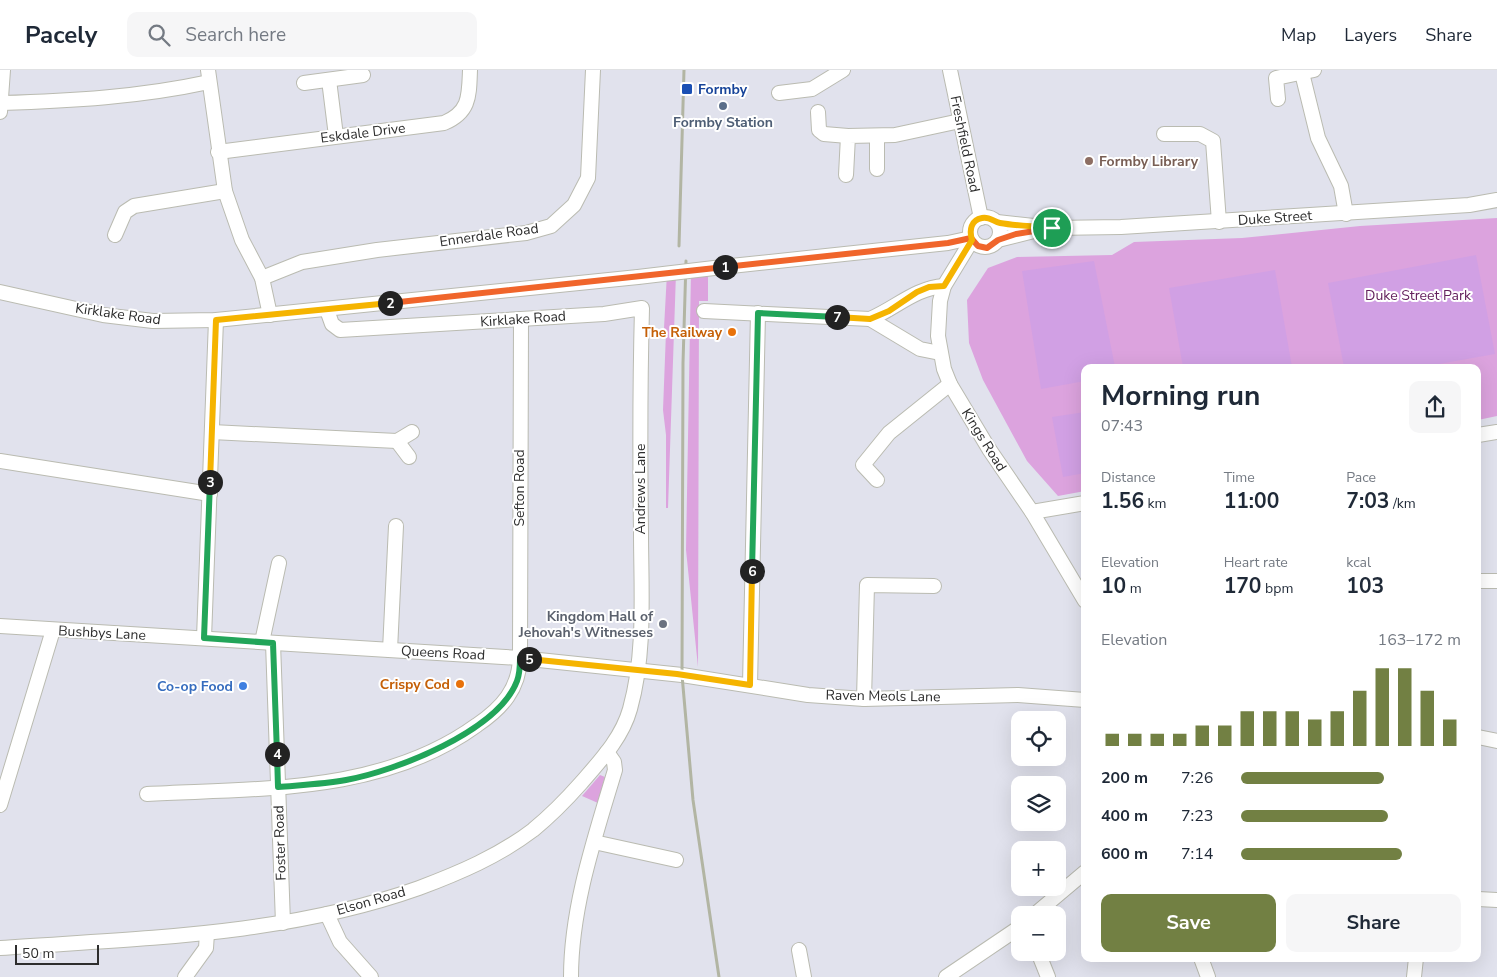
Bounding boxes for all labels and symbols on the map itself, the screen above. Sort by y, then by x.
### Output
place label: Formby [698,80,748,99]
marker: Formby [680,82,694,96]
street label: Freshfield Road [945,94,985,194]
marker: Formby Station [717,100,729,112]
place label: Formby Station [673,113,773,132]
street label: Eskdale Drive [319,118,407,148]
place label: Formby Library [1099,152,1199,171]
marker: Formby Library [1083,155,1095,167]
street label: Duke Street [1237,206,1313,230]
pin [1031,207,1073,249]
street label: Ennerdale Road [438,219,540,251]
pin: 1 [712,254,738,280]
park label: Duke Street Park [1365,286,1472,305]
pin: 2 [378,290,402,316]
street label: Kirklake Road [74,299,162,329]
pin: 7 [824,304,850,330]
street label: Kirklake Road [479,307,567,331]
place label: The Railway [642,323,723,342]
marker: The Railway [726,326,738,338]
street label: Kings Road [957,405,1011,475]
street label: Andrews Lane [631,444,650,535]
street label: Sefton Road [510,449,529,527]
pin: 3 [198,470,222,494]
pin: 6 [740,558,764,584]
place label: Kingdom Hall of Jehovah's Witnesses [518,607,654,642]
marker: Kingdom Hall of Jehovah's Witnesses [657,618,669,630]
street label: Bushbys Lane [58,621,146,645]
street label: Queens Road [400,641,486,665]
pin: 5 [516,646,542,672]
place label: Crispy Cod [380,675,450,694]
place label: Co-op Food [157,677,233,696]
marker: Crispy Cod [454,678,466,690]
marker: Co-op Food [237,680,249,692]
street label: Raven Meols Lane [825,685,941,707]
pin: 4 [264,742,290,766]
street label: Foster Road [269,805,291,881]
street label: Elson Road [334,882,408,920]
scale bar [15,942,99,965]

